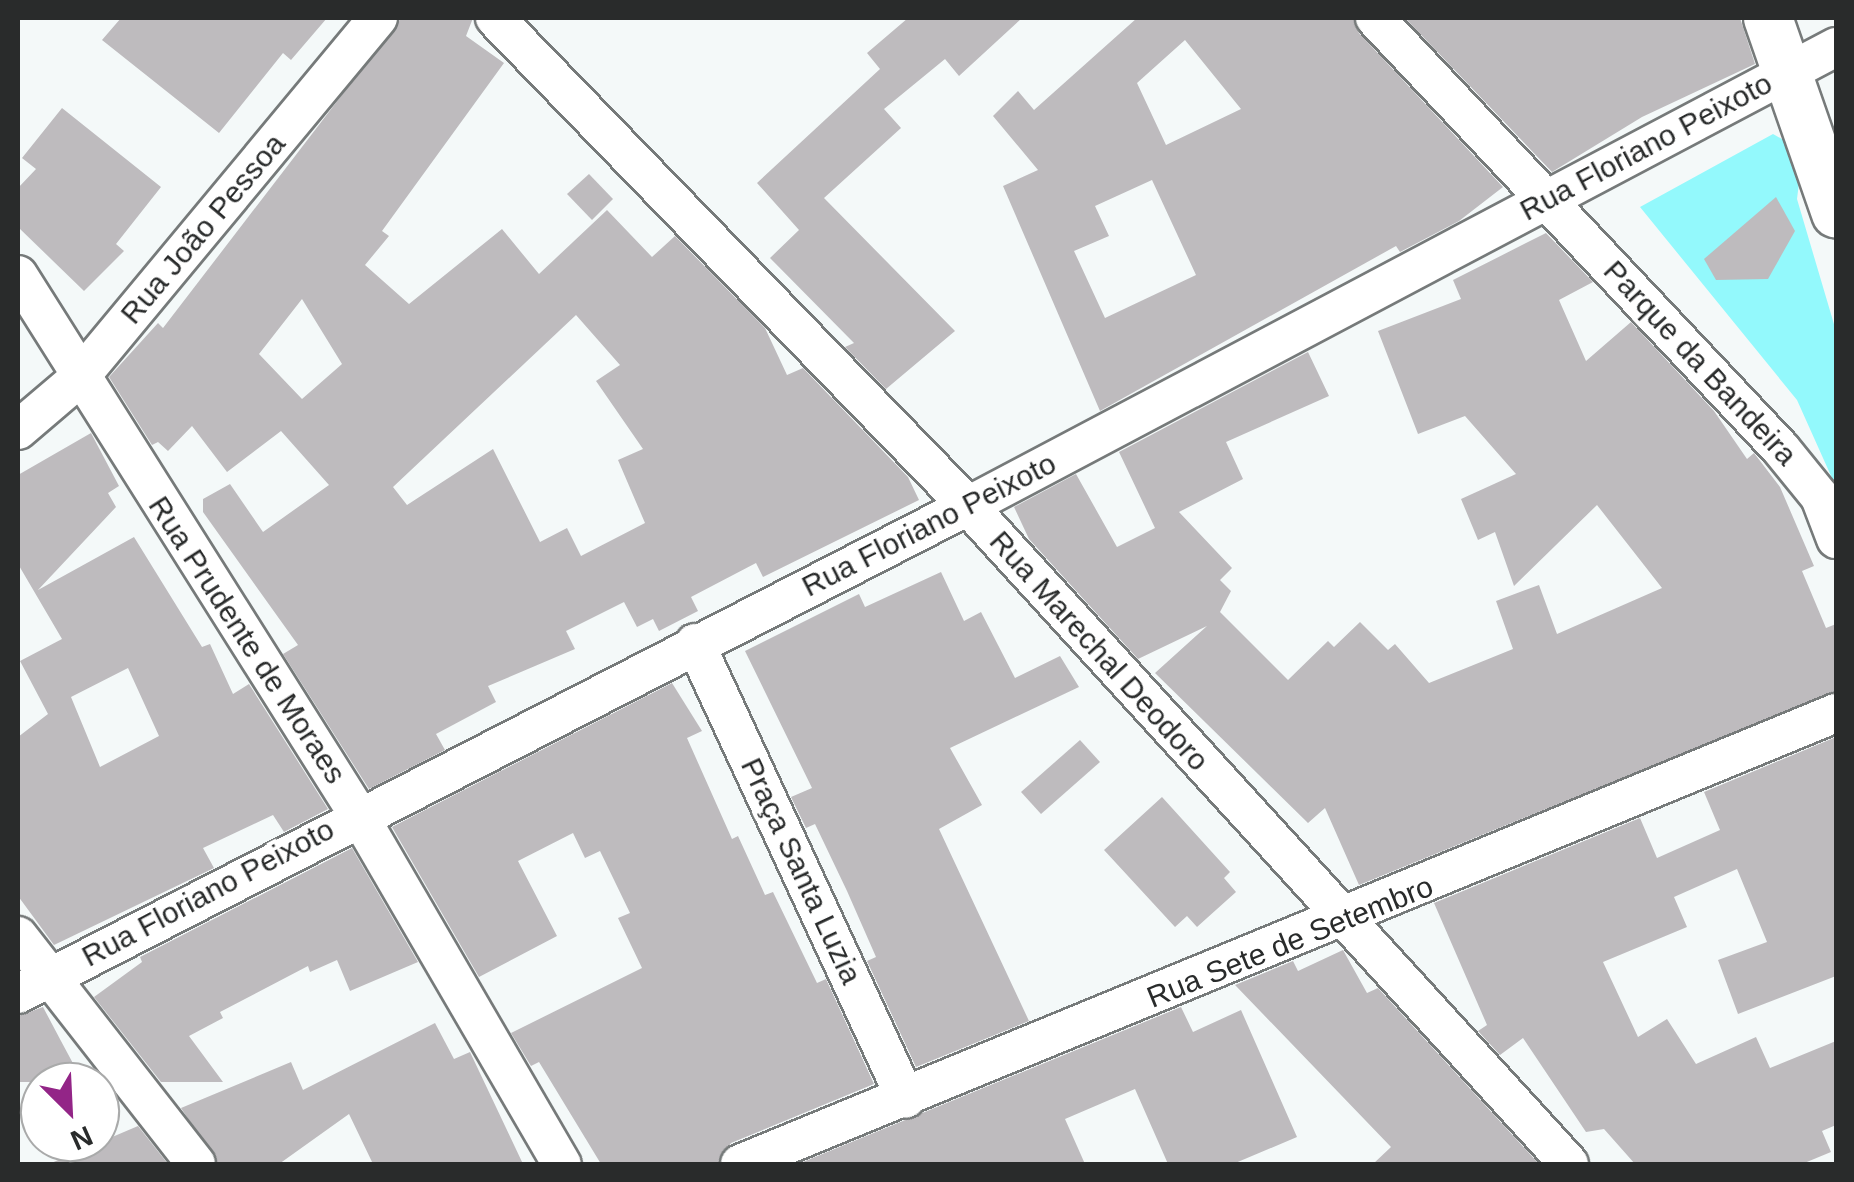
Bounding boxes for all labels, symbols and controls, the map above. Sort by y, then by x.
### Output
street label: Rua Floriano Peixoto [1514,65,1778,229]
street label: Rua João Pessoa [113,127,293,331]
street label: Parque da Bandeira [1596,253,1804,473]
street label: Rua Floriano Peixoto [796,445,1062,605]
street label: Rua Prudente de Moraes [141,490,353,790]
street label: Rua Marechal Deodoro [982,524,1216,778]
street label: Praça Santa Luzia [733,752,869,990]
street label: Rua Floriano Peixoto [76,811,340,975]
street label: Rua Sete de Setembro [1142,868,1438,1016]
north arrow [20,1062,120,1162]
text: N [66,1120,97,1156]

